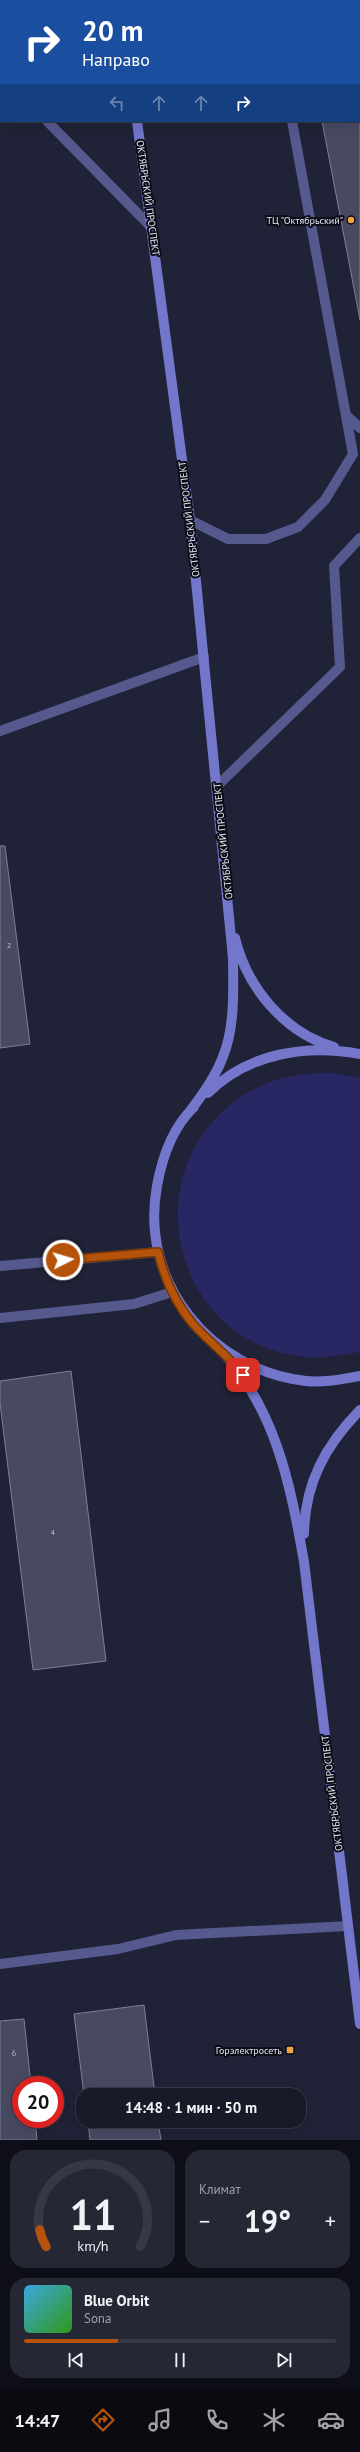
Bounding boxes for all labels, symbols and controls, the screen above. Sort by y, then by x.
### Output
text: 20 m [82,12,143,49]
icon: right [16,16,68,68]
text: Направо [82,48,150,71]
icon: left [106,92,128,114]
icon: ahead [148,92,170,114]
icon: ahead [190,92,212,114]
icon: right [232,92,254,114]
street label: ОКТЯБРЬСКИЙ ПРОСПЕКТ [133,139,163,257]
place label: ТЦ "Октябрьский" [266,214,343,227]
marker: ТЦ "Октябрьский" [346,215,356,225]
street label: ОКТЯБРЬСКИЙ ПРОСПЕКТ [175,460,203,578]
street label: ОКТЯБРЬСКИЙ ПРОСПЕКТ [210,782,236,900]
house number: 2 [7,940,11,950]
position arrow [42,1239,84,1281]
pin [226,1358,260,1392]
icon: arrive [232,1364,254,1386]
house number: 4 [51,1527,56,1537]
street label: ОКТЯБРЬСКИЙ ПРОСПЕКТ [318,1734,346,1852]
place label: Горэлектросеть [216,2044,282,2057]
marker: Горэлектросеть [285,2045,295,2055]
house number: 6 [12,2048,16,2058]
speed limit sign: 20 [12,2076,64,2128]
text: 14:48 · 1 мин · 50 m [125,2098,257,2117]
text: Климат [199,2181,241,2198]
text: 11 [69,2188,116,2241]
text: 19° [244,2201,291,2240]
text: − [199,2207,210,2235]
text: + [325,2207,336,2235]
text: km/h [77,2236,108,2255]
text: Blue Orbit [84,2291,149,2310]
text: Sona [84,2310,111,2327]
icon: previous [65,2349,87,2371]
icon: pause [169,2349,191,2371]
icon: next [273,2349,295,2371]
icon: directions [89,2406,117,2434]
icon: music [146,2406,174,2434]
icon: phone [203,2406,231,2434]
icon: climate [260,2406,288,2434]
icon: car [317,2406,345,2434]
text: 14:47 [15,2409,60,2432]

